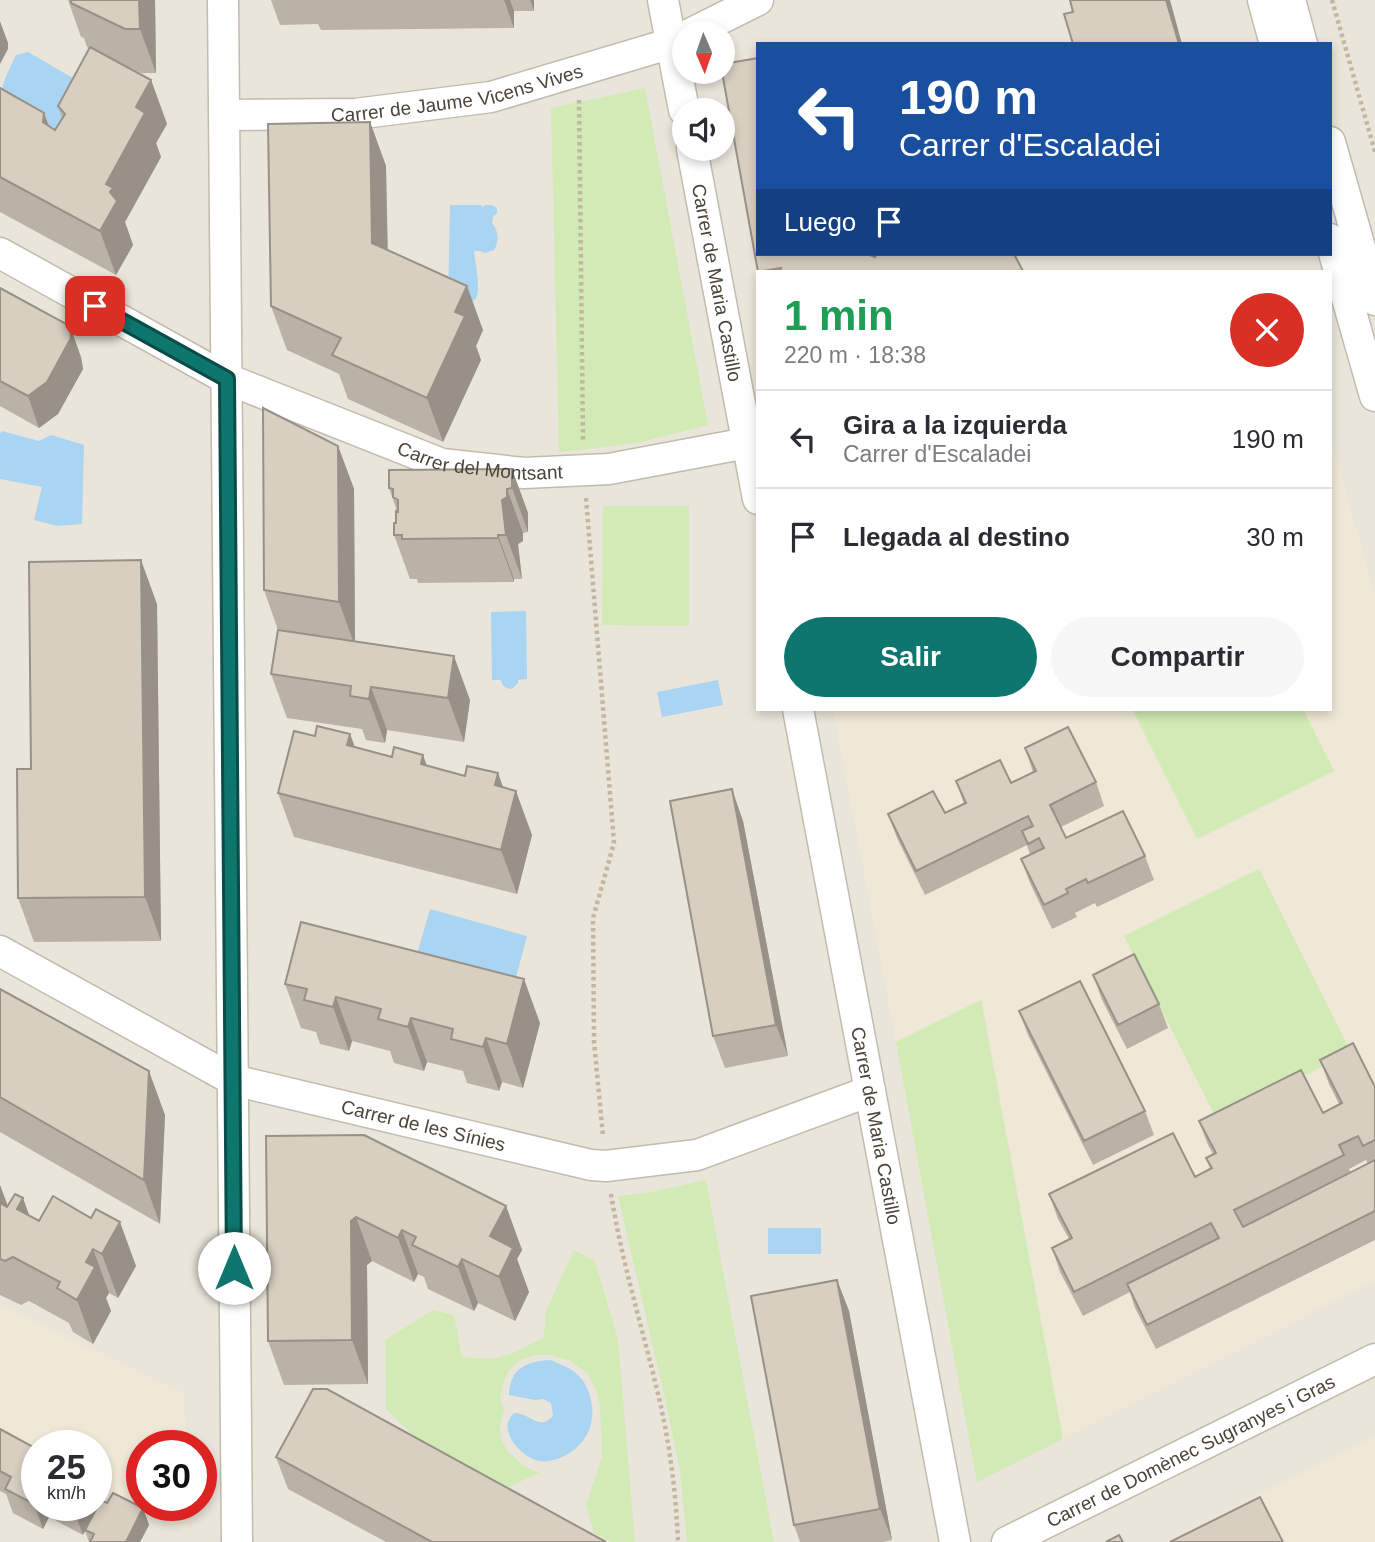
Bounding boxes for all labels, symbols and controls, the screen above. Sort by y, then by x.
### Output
north arrow [672,21,735,84]
map controls [672,21,735,161]
street label: Carrer de Jaume Vicens Vives [331,60,585,125]
icon: left [784,70,875,161]
text: 190 m [899,70,1038,124]
button: sound [672,98,735,161]
text: Carrer d'Escaladei [899,127,1161,163]
street label: Carrer de Maria Castillo [688,182,746,383]
icon: arrive [870,203,908,241]
text: Luego [784,207,856,237]
pin [65,276,125,336]
icon: arrive [76,287,114,325]
text: 1 min [784,292,894,339]
button: close [1230,293,1304,367]
text: 220 m · 18:38 [784,342,926,368]
text: Gira a la izquierda [843,410,1067,440]
icon: left [784,420,822,458]
text: 190 m [1232,424,1304,454]
street label: Carrer del Montsant [395,437,564,484]
text: Carrer d'Escaladei [843,441,1031,467]
icon: arrive [784,518,822,556]
text: Llegada al destino [843,522,1070,552]
text: 30 m [1246,522,1304,552]
button: Salir [784,617,1037,697]
button: Compartir [1051,617,1304,697]
street label: Carrer de Maria Castillo [848,1025,905,1226]
street label: Carrer de les Sínies [339,1096,508,1155]
position arrow [197,1231,271,1305]
street label: Carrer de Domènec Sugranyes i Gras [1043,1370,1338,1531]
speed limit sign: 30 [126,1430,217,1521]
text: 25 [47,1447,86,1486]
text: km/h [47,1483,86,1503]

